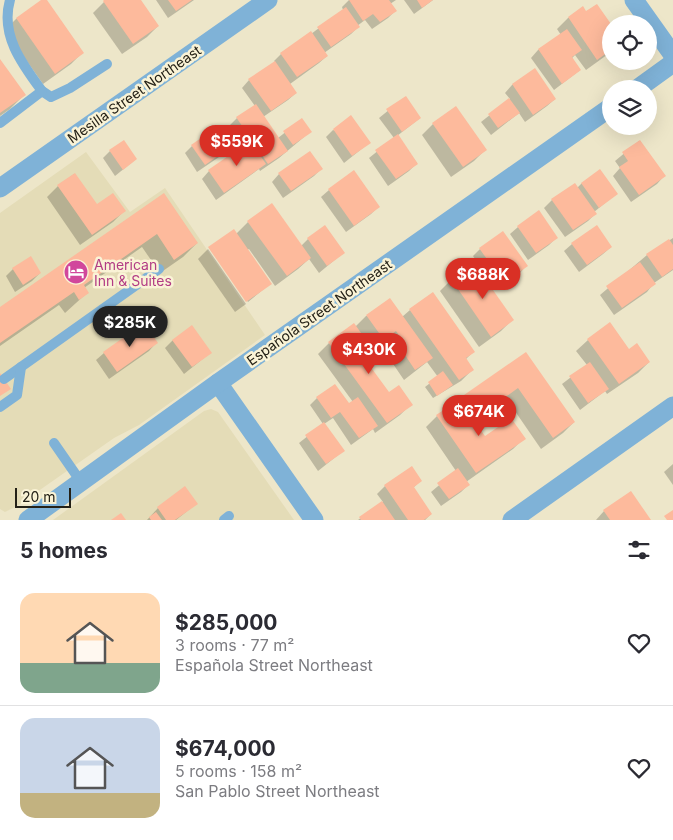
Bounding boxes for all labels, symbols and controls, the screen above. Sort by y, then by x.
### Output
map controls [602,15,657,135]
button: locate [602,15,657,70]
street label: Mesilla Street Northeast [64,41,204,147]
button: layers [602,80,657,135]
pin: $559K [202,124,272,167]
text: $559K [211,131,263,151]
street label: Española Street Northeast [243,255,395,369]
place label: American Inn & Suites [94,256,172,289]
pin: $688K [448,258,518,300]
hotel icon: American Inn & Suites [63,259,89,285]
text: $688K [456,264,510,284]
pin: $285K [95,306,165,348]
text: $285K [104,312,156,332]
pin: $430K [334,332,404,375]
text: $430K [342,339,396,359]
pin: $674K [444,394,514,437]
text: $674K [453,401,505,421]
scale bar [15,485,71,508]
text: 20 m [22,488,56,505]
icon: filters [625,536,653,564]
text: 5 homes [20,538,108,563]
text: $285,000 [175,610,277,635]
icon: home [60,613,120,673]
icon: heart [625,629,653,657]
text: 3 rooms · 77 m² [175,635,294,655]
text: Española Street Northeast [175,655,373,675]
text: $674,000 [175,736,276,761]
icon: home [60,738,120,798]
icon: heart [625,754,653,782]
text: 5 rooms · 158 m² [175,761,302,781]
text: San Pablo Street Northeast [175,781,380,801]

